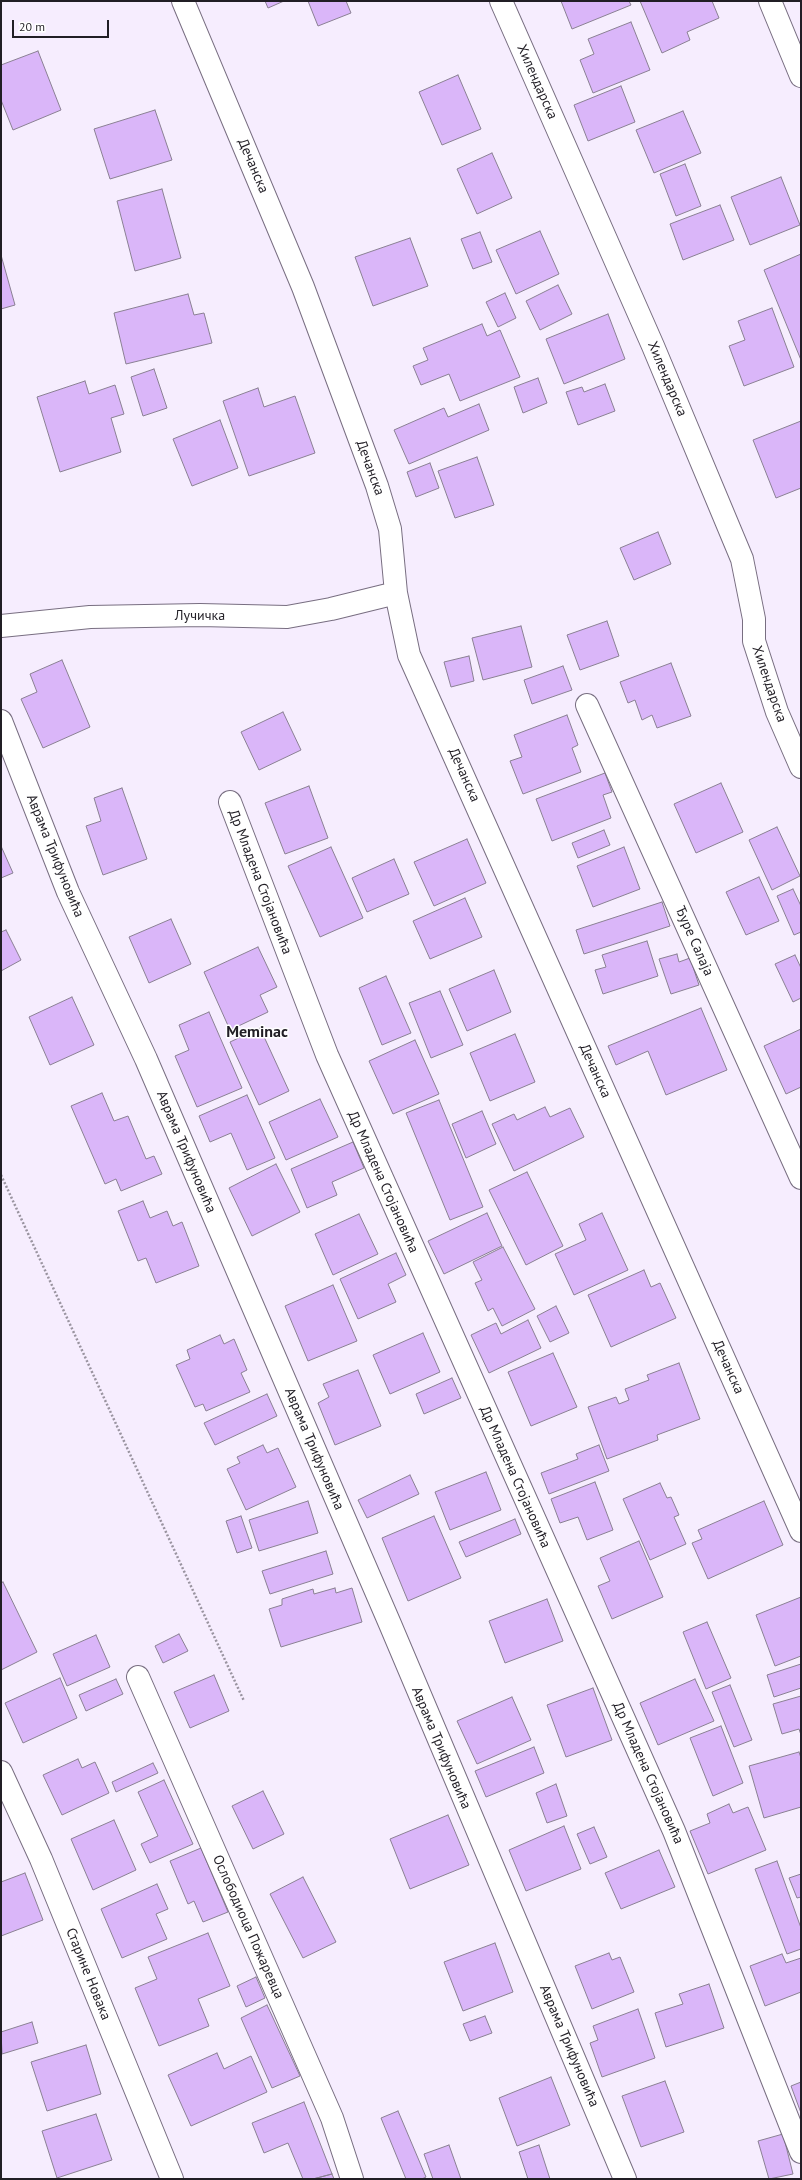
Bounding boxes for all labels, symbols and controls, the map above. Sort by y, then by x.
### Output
scale bar [14,12,111,38]
text: 20 m [19,19,45,34]
street label: Хилендарска [513,42,561,122]
street label: Дечанска [234,136,272,196]
street label: Хилендарска [644,339,690,419]
street label: Дечанска [352,438,388,498]
street label: Лучичка [175,608,225,624]
street label: Хилендарска [748,643,790,725]
street label: Дечанска [445,745,483,805]
street label: Аврама Трифуновића [23,792,87,920]
street label: Др Младена Стојановића [225,807,295,957]
street label: Ђуре Салаја [671,903,717,979]
district label: Meminac [226,1022,288,1042]
street label: Дечанска [576,1041,614,1101]
street label: Аврама Трифуновића [153,1088,219,1216]
street label: Др Младена Стојановића [344,1108,422,1256]
street label: Дечанска [709,1337,747,1397]
street label: Аврама Трифуновића [281,1385,347,1513]
street label: Др Младена Стојановића [476,1403,554,1551]
street label: Аврама Трифуновића [408,1684,474,1812]
street label: Др Младена Стојановића [609,1699,687,1847]
street label: Ослободиоца Пожаревца [209,1853,287,2001]
street label: Старине Новака [62,1926,114,2022]
street label: Аврама Трифуновића [536,1982,602,2110]

